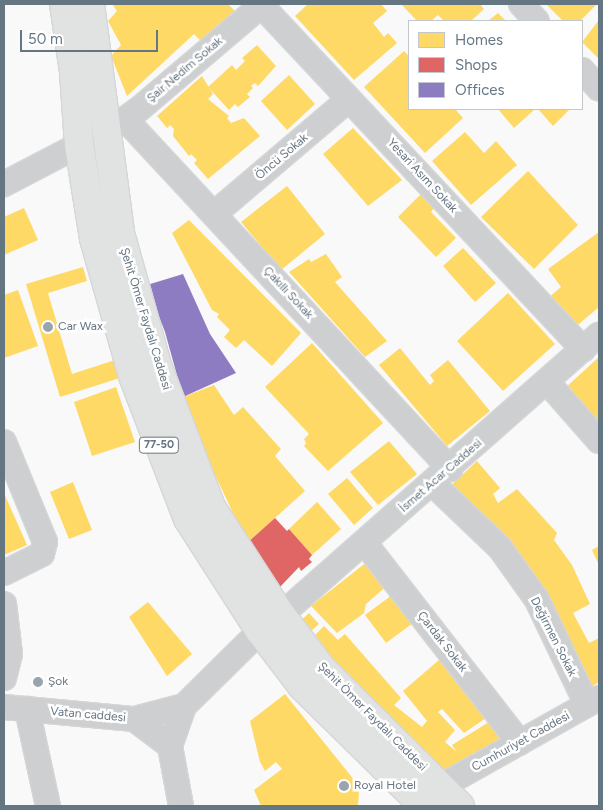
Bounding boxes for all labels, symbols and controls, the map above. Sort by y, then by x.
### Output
scale bar [22,20,160,52]
legend [408,20,583,110]
text: 50 m [28,30,63,48]
text: Homes [455,31,503,49]
street label: Şair Nedim Sokak [144,34,226,106]
text: Shops [455,56,497,74]
text: Offices [455,81,505,99]
street label: Öncü Sokak [253,131,311,183]
street label: Yesari Asım Sokak [384,136,460,216]
street label: Şehit Ömer Faydalı Caddesi [116,246,174,392]
street label: Çakıllı Sokak [260,264,316,322]
place label: Car Wax [58,320,103,334]
marker: Car Wax [42,321,54,333]
road number: 77-50 [138,436,180,454]
street label: İsmet Acar Caddesi [397,436,485,516]
street label: Değirmen Sokak [527,595,579,679]
street label: Çardak Sokak [414,609,470,675]
street label: Şehit Ömer Faydalı Caddesi [315,660,429,774]
place label: Şok [48,675,68,689]
marker: Şok [32,676,44,688]
street label: Vatan caddesi [50,705,126,725]
street label: Cumhuriyet Caddesi [470,709,572,775]
place label: Royal Hotel [354,779,416,793]
marker: Royal Hotel [338,780,350,792]

